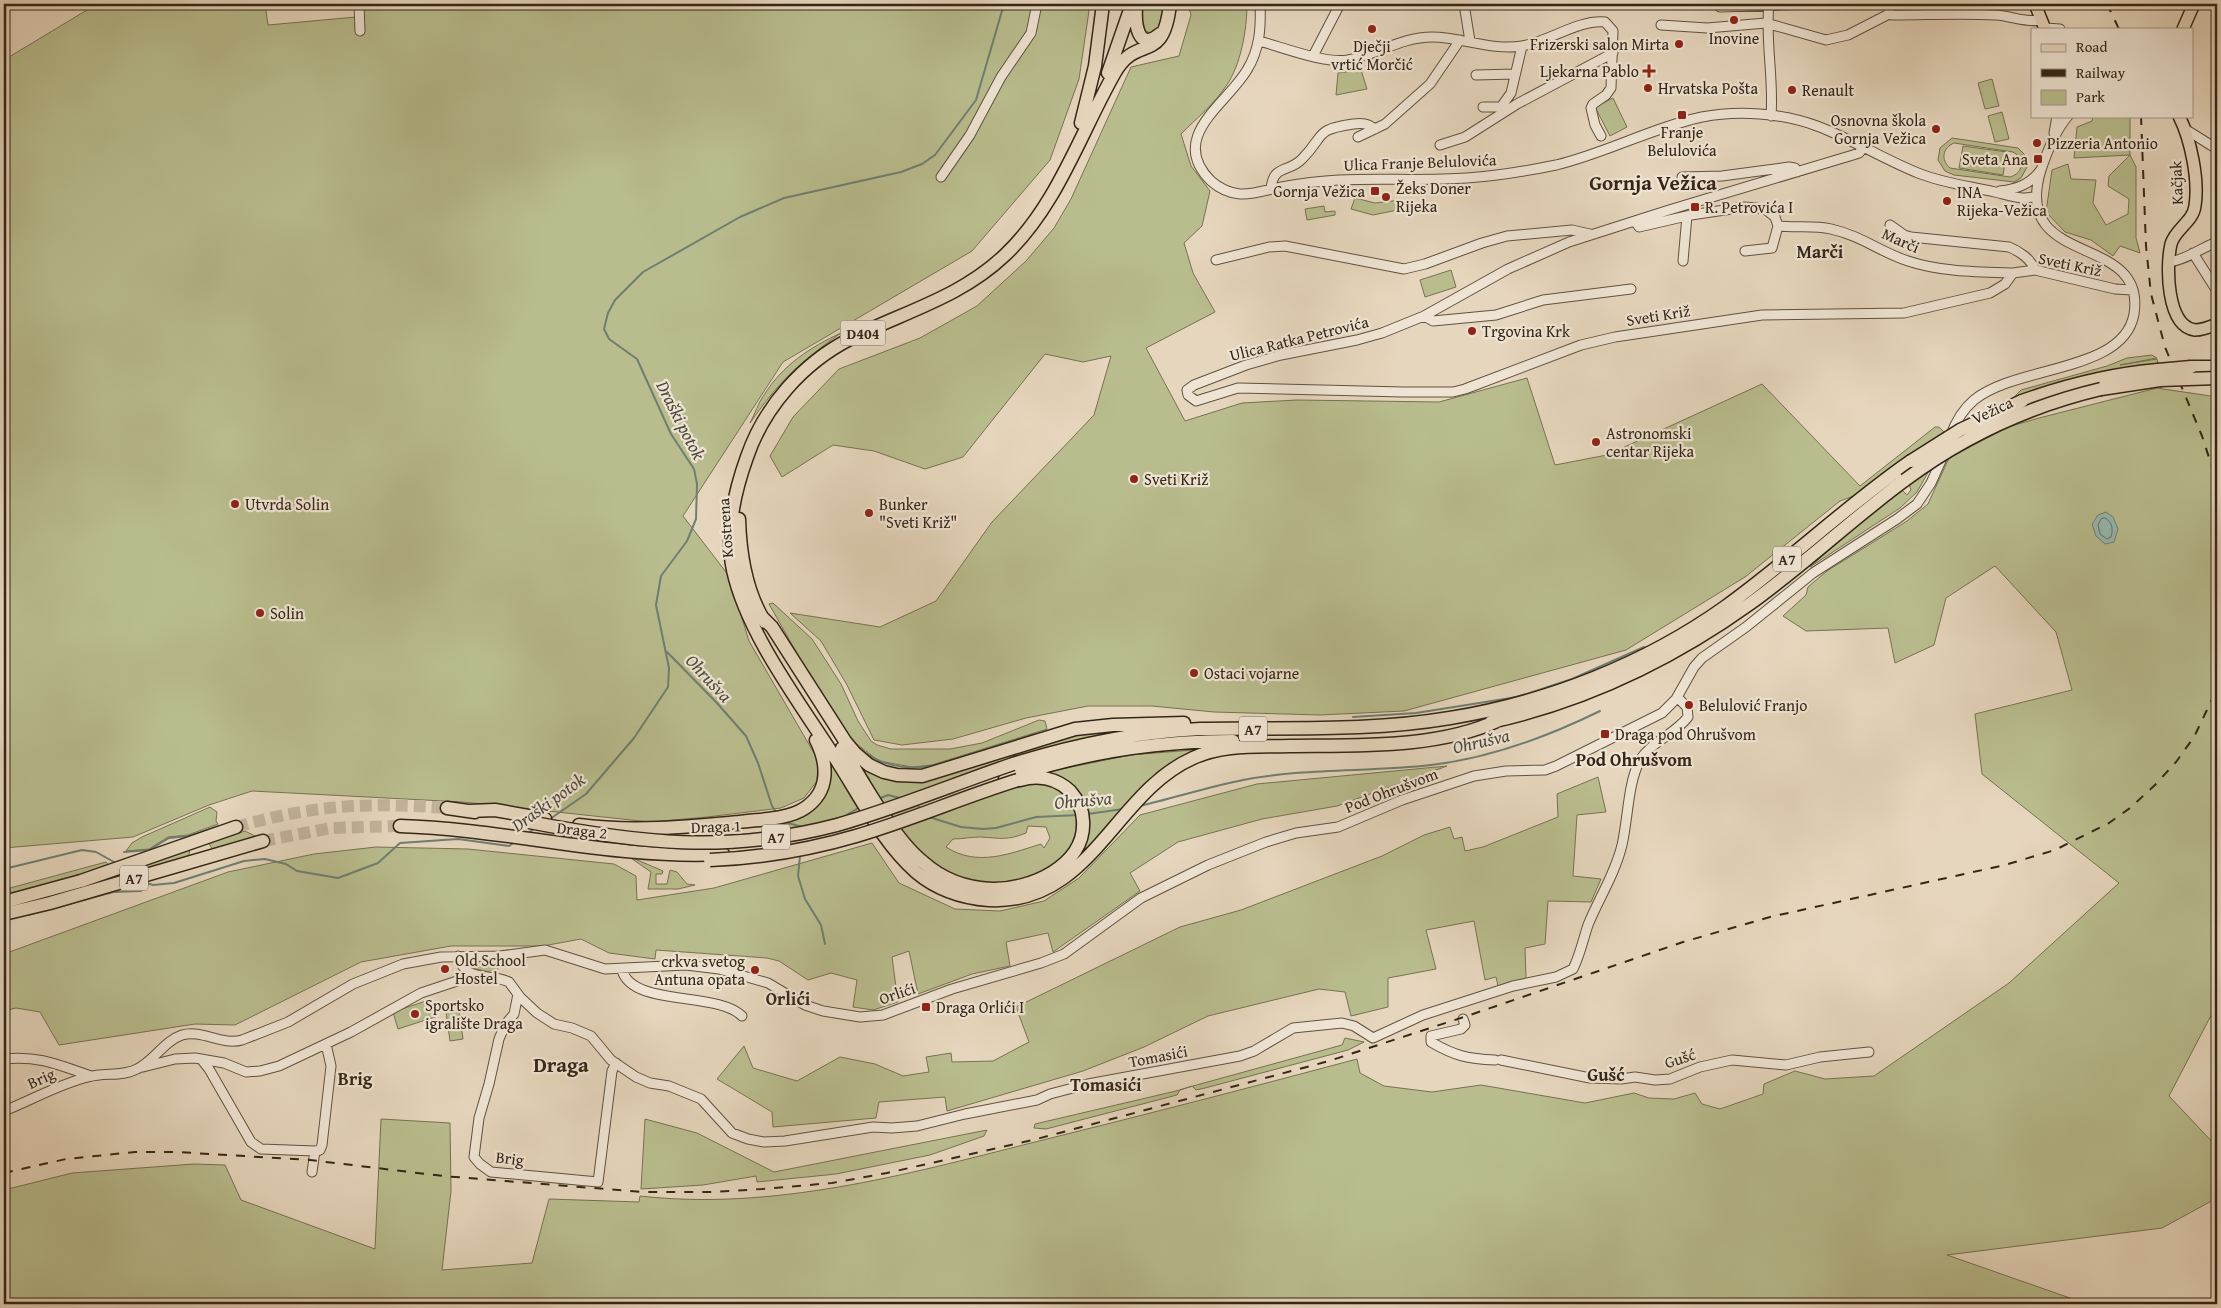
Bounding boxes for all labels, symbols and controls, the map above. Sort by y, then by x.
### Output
marker: Inovine [1728,14,1740,26]
marker: Dječji vrtić Morčić [1366,23,1378,35]
place label: Inovine [1709,26,1759,50]
legend [2031,28,2194,118]
place label: Frizerski salon Mirta [1530,32,1669,56]
place label: Dječji vrtić Morčić [1331,34,1413,76]
text: Road [2076,36,2107,57]
marker: Frizerski salon Mirta [1673,38,1685,50]
place label: Ljekarna Pablo [1540,59,1639,83]
text: Railway [2076,62,2126,83]
marker: Ljekarna Pablo [1643,65,1655,77]
place label: Hrvatska Pošta [1658,76,1758,100]
place label: Renault [1802,78,1854,102]
marker: Hrvatska Pošta [1642,82,1654,94]
marker: Renault [1786,84,1798,96]
text: Park [2076,86,2105,107]
place label: Osnovna škola Gornja Vežica [1831,108,1926,150]
marker: Franje Belulovića [1676,109,1688,121]
place label: Franje Belulovića [1647,120,1717,162]
marker: Osnovna škola Gornja Vežica [1930,123,1942,135]
place label: Pizzeria Antonio [2047,131,2158,155]
marker: Pizzeria Antonio [2031,137,2043,149]
street label: Ulica Franje Belulovića [1343,147,1497,177]
place label: Sveta Ana [1962,147,2028,171]
marker: Sveta Ana [2032,153,2044,165]
street label: Kačjak [2163,160,2189,205]
district label: Gornja Vežica [1589,167,1717,198]
place label: Žeks Doner Rijeka [1396,176,1471,218]
place label: Gornja Vežica [1273,179,1365,203]
place label: INA Rijeka-Vežica [1957,180,2047,222]
marker: Gornja Vežica [1369,185,1381,197]
marker: Žeks Doner Rijeka [1380,191,1392,203]
place label: R. Petrovića I [1705,195,1793,219]
marker: INA Rijeka-Vežica [1941,195,1953,207]
marker: R. Petrovića I [1689,201,1701,213]
street label: Marči [1878,221,1924,259]
district label: Marči [1797,238,1844,265]
street label: Sveti Križ [2036,246,2104,282]
street label: Sveti Križ [1624,298,1692,332]
street label: Ulica Ratka Petrovića [1227,309,1371,367]
place label: Trgovina Krk [1482,319,1571,343]
road number: D404 [840,320,886,346]
marker: Trgovina Krk [1466,325,1478,337]
water label: Draški potok [649,375,713,465]
street label: Vežica [1967,390,2017,430]
place label: Astronomski centar Rijeka [1606,421,1695,463]
marker: Astronomski centar Rijeka [1590,436,1602,448]
place label: Sveti Križ [1144,467,1208,491]
marker: Sveti Križ [1128,473,1140,485]
place label: Utvrda Solin [245,492,329,516]
place label: Bunker "Sveti Križ" [879,492,957,534]
street label: Kostrena [711,497,739,559]
marker: Utvrda Solin [229,498,241,510]
marker: Bunker "Sveti Križ" [863,507,875,519]
road number: A7 [1773,546,1801,572]
place label: Solin [270,601,304,625]
marker: Solin [254,607,266,619]
water label: Ohrušva [679,648,739,709]
place label: Ostaci vojarne [1204,661,1299,685]
marker: Ostaci vojarne [1188,667,1200,679]
place label: Belulović Franjo [1699,693,1807,717]
marker: Belulović Franjo [1683,699,1695,711]
road number: A7 [1239,716,1267,742]
water label: Ohrušva [1450,721,1513,761]
place label: Draga pod Ohrušvom [1615,722,1756,746]
marker: Draga pod Ohrušvom [1599,728,1611,740]
district label: Pod Ohrušvom [1576,746,1693,773]
street label: Pod Ohrušvom [1341,761,1441,819]
water label: Draški potok [505,765,591,839]
water label: Ohrušva [1053,784,1114,816]
street label: Draga 1 [690,813,742,839]
street label: Draga 2 [555,815,609,845]
road number: A7 [762,824,790,850]
road number: A7 [120,866,148,890]
place label: Old School Hostel [455,948,526,990]
place label: crkva svetog Antuna opata [654,949,745,991]
marker: Old School Hostel [439,963,451,975]
marker: crkva svetog Antuna opata [749,964,761,976]
street label: Orlići [876,975,919,1010]
district label: Orlići [766,985,811,1012]
place label: Sportsko igralište Draga [425,993,523,1035]
place label: Draga Orlići I [936,995,1024,1019]
marker: Draga Orlići I [920,1001,932,1013]
marker: Sportsko igralište Draga [409,1008,421,1020]
street label: Tomasići [1126,1038,1190,1073]
street label: Gušć [1661,1042,1699,1074]
district label: Draga [533,1049,589,1080]
street label: Brig [23,1061,59,1095]
district label: Gušć [1587,1061,1625,1088]
district label: Brig [338,1065,373,1092]
district label: Tomasići [1070,1071,1142,1098]
street label: Brig [495,1144,525,1172]

